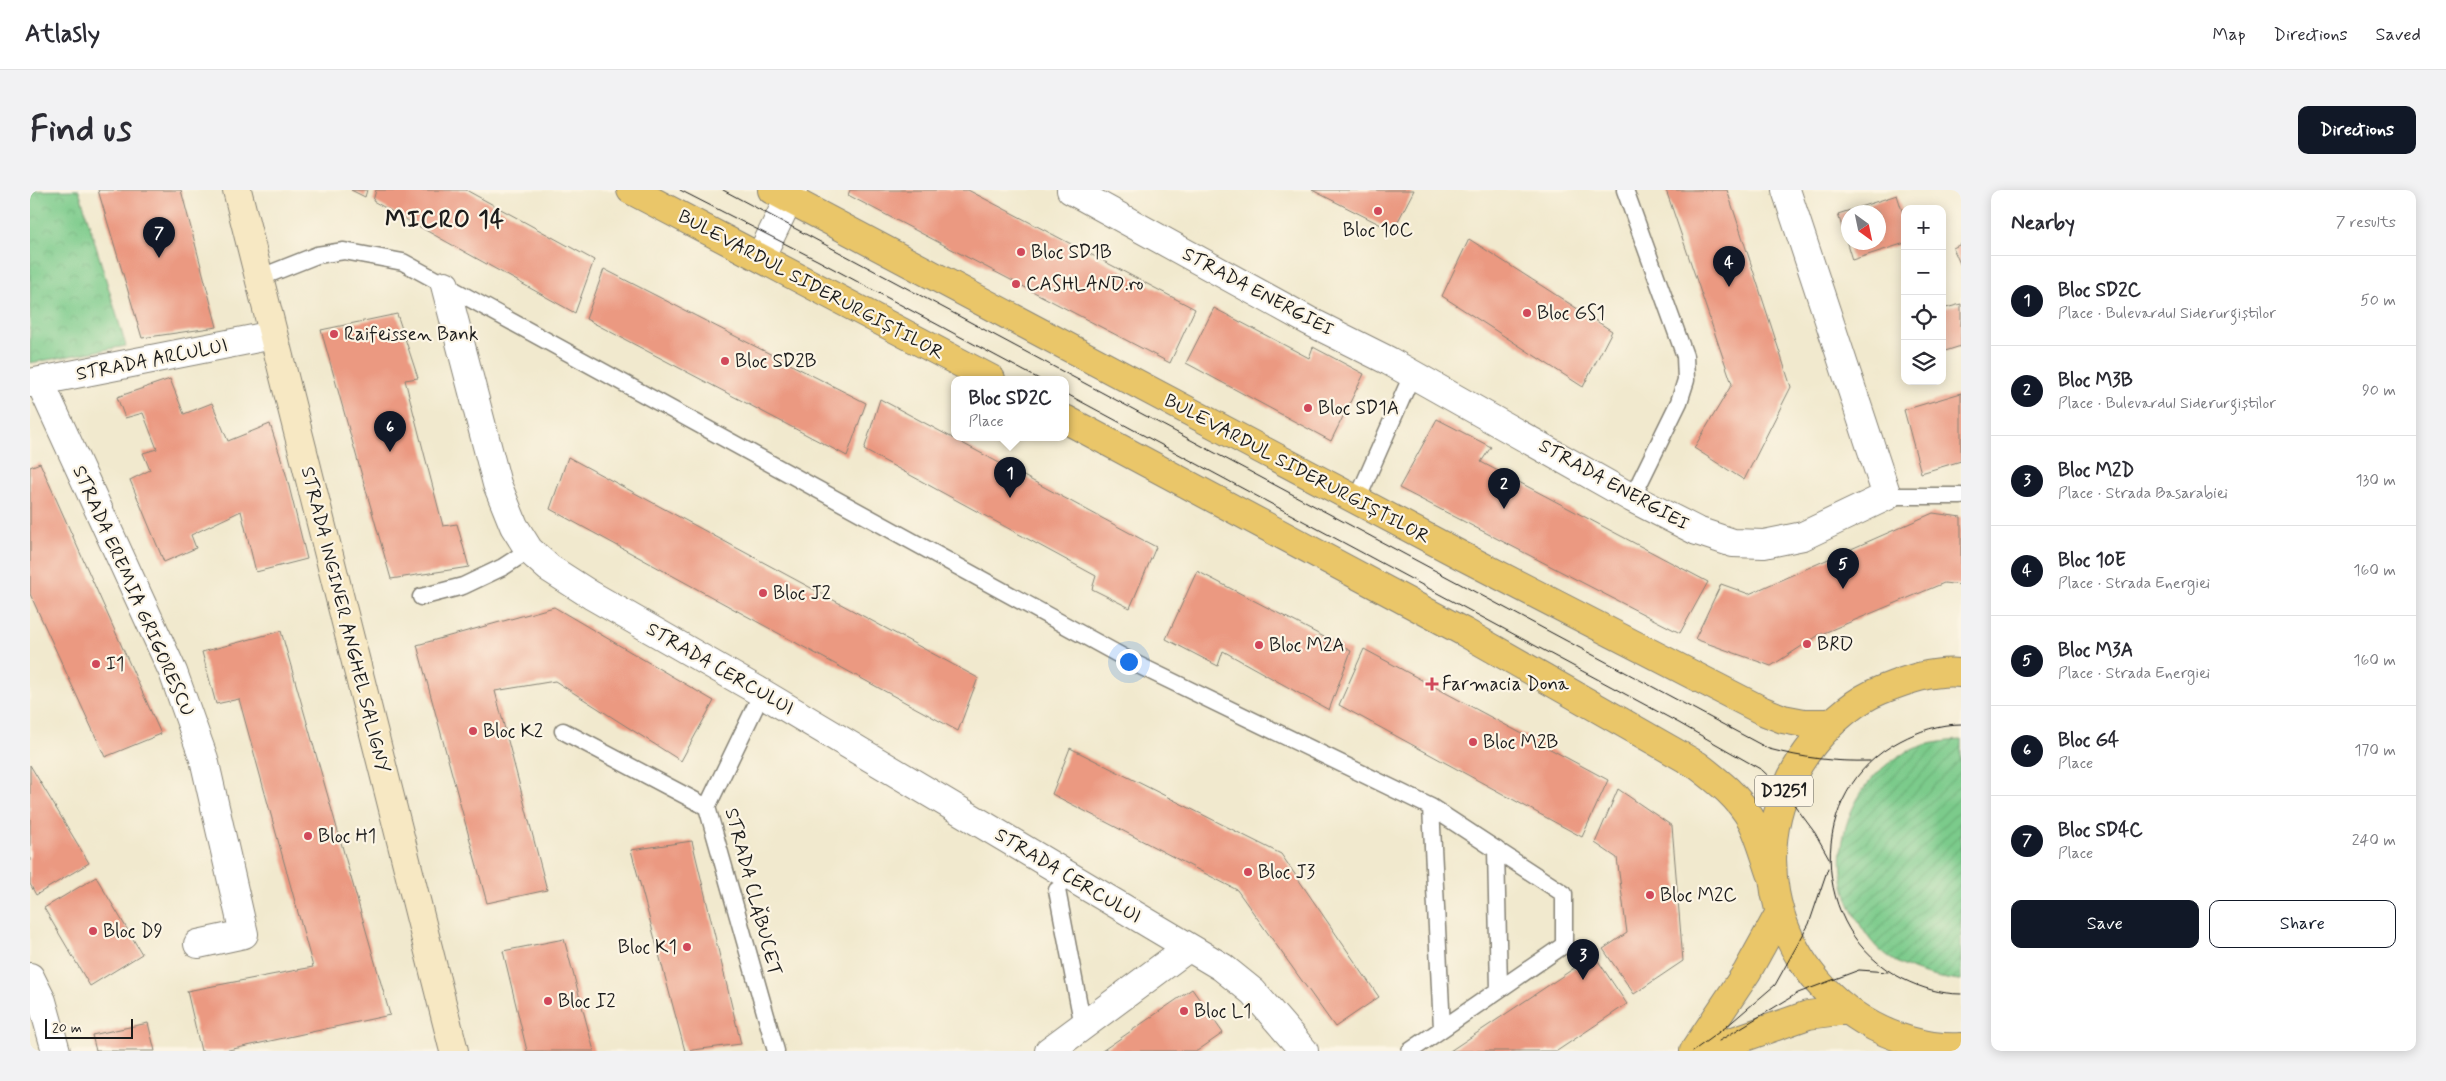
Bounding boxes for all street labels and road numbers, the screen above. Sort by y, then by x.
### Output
street label: BULEVARDUL SIDERURGIȘTILOR [674,204,948,366]
street label: STRADA ENERGIEI [1178,241,1338,343]
street label: STRADA ARCULUI [74,333,230,387]
street label: BULEVARDUL SIDERURGIȘTILOR [1160,388,1434,550]
street label: STRADA ENERGIEI [1534,433,1694,537]
street label: STRADA EREMIA GRIGORESCU [66,462,200,720]
street label: STRADA INGINER ANGHEL SALIGNY [295,464,395,776]
street label: STRADA CERCULUI [642,617,798,721]
road number: DJ251 [1755,776,1813,806]
street label: STRADA CLĂBUCET [719,805,787,979]
street label: STRADA CERCULUI [990,822,1146,930]

